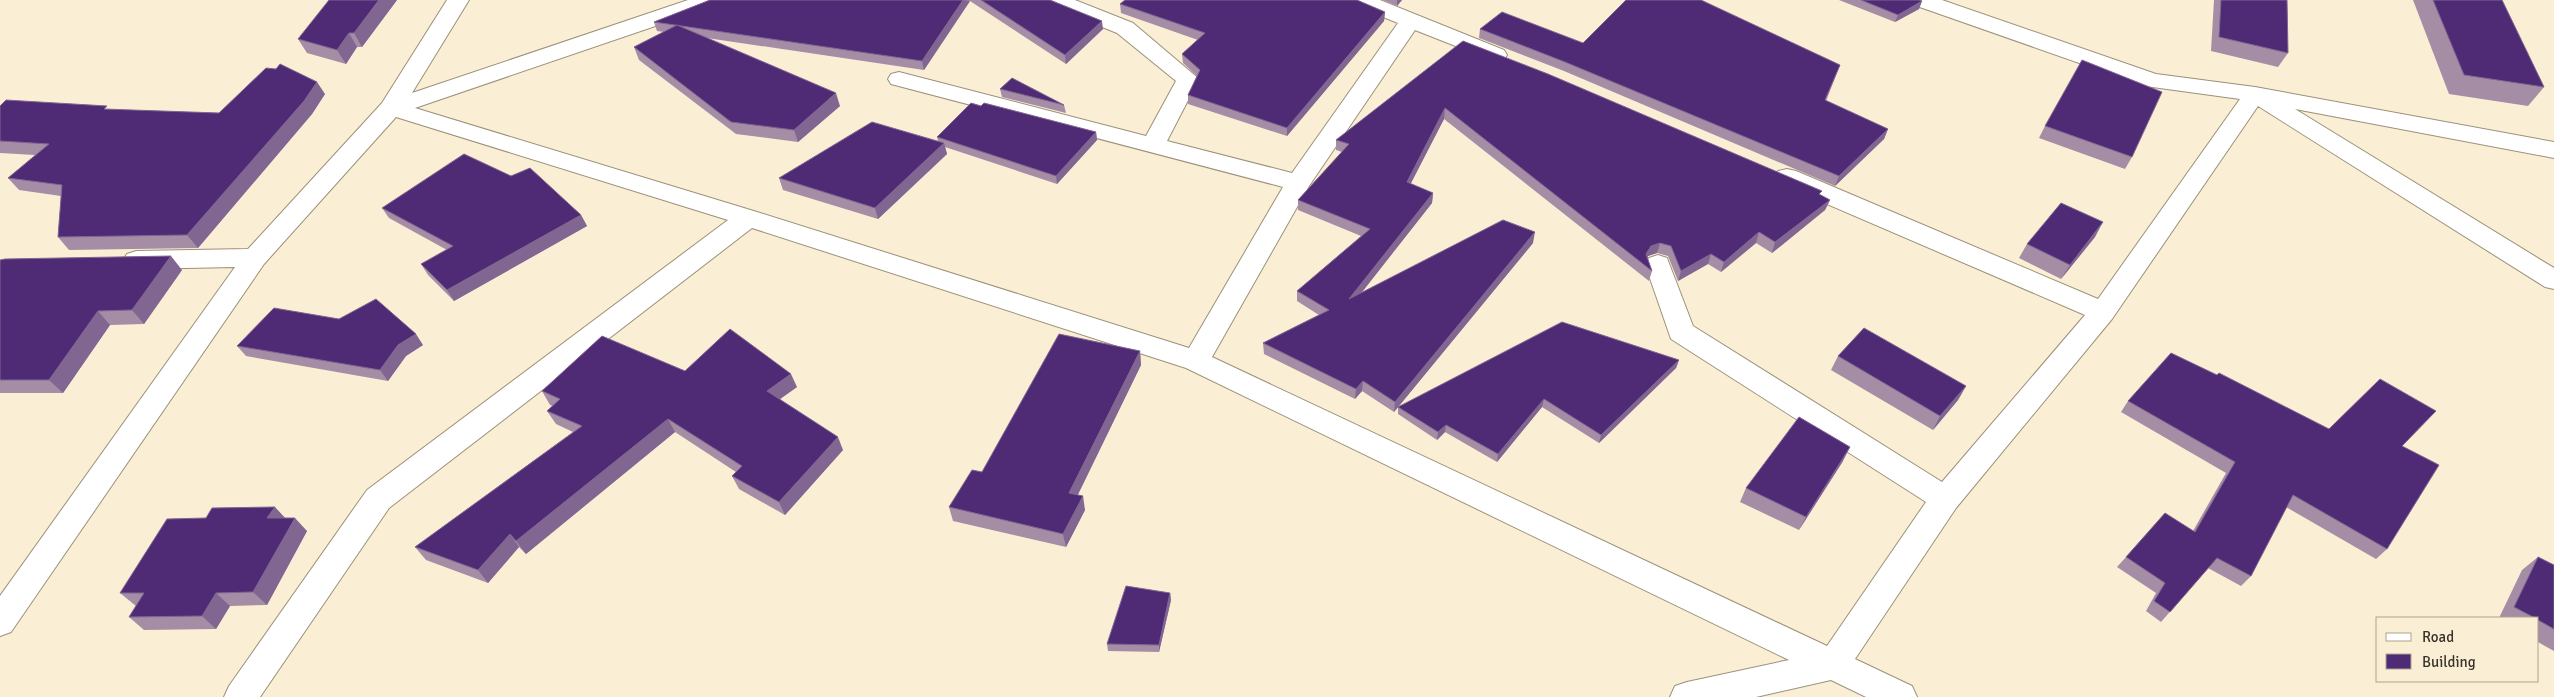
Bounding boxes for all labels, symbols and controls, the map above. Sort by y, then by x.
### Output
legend [2376,617,2539,682]
text: Road [2422,628,2454,646]
text: Building [2422,653,2476,671]

